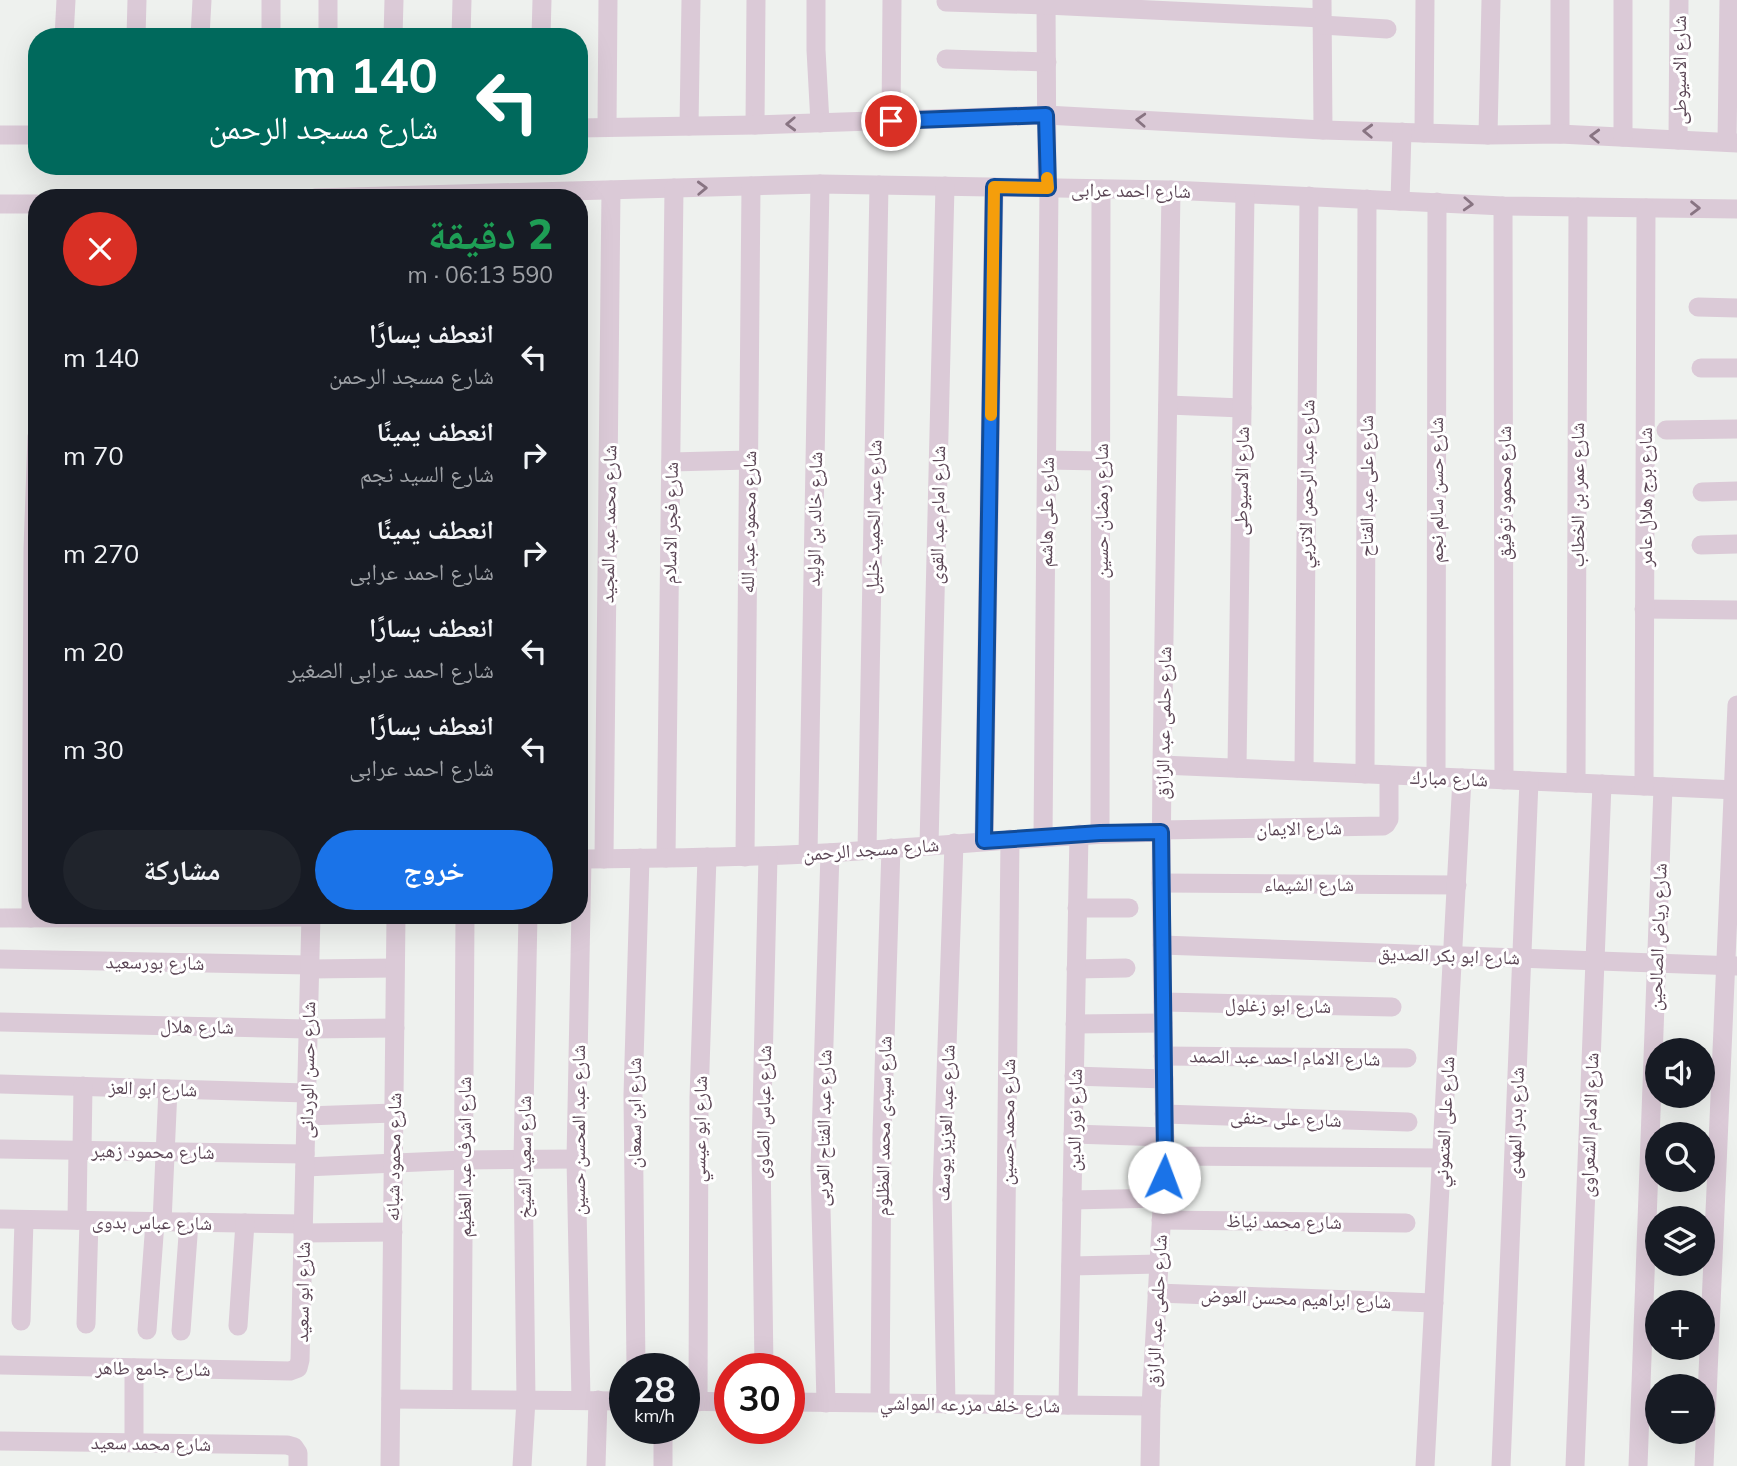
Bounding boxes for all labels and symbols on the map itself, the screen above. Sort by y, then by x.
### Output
street label: شارع الاسيوطى [1667,15,1691,125]
pin [861,91,921,151]
one-way arrow [1135,113,1146,128]
one-way arrow [785,116,796,131]
one-way arrow [1362,123,1373,139]
one-way arrow [1590,128,1601,143]
street label: شارع احمد عرابى [1071,177,1191,203]
one-way arrow [696,180,707,195]
one-way arrow [1463,196,1474,211]
one-way arrow [1690,201,1701,216]
street label: شارع عبد الرحمن الاتربي [1293,399,1323,569]
street label: شارع على عبد الفتاح [1354,415,1378,557]
street label: شارع حسن سالم نجم [1424,417,1449,563]
street label: شارع عمر بن الخطاب [1565,422,1589,568]
street label: شارع الاسيوطى [1228,426,1254,536]
street label: شارع محمود توفيق [1492,426,1516,560]
street label: شارع برج هلال عامر [1633,427,1657,568]
street label: شارع عبد الحميد خليل [860,439,886,595]
street label: شارع رمضان حسين [1089,443,1113,579]
street label: شارع محمد عبد المجيد [595,445,621,603]
street label: شارع امام عبد القوى [924,445,952,585]
street label: شارع محمود عبد الله [735,450,761,594]
street label: شارع خالد بن الوليد [801,452,827,586]
street label: شارع على هاشم [1033,457,1060,567]
street label: شارع فجر الاسلام [657,462,685,584]
street label: شارع حلمى عبد الرازق [1150,646,1176,800]
street label: شارع مبارك [1410,765,1488,791]
street label: شارع الايمان [1256,815,1342,841]
street label: شارع مسجد الرحمن [802,832,940,866]
street label: شارع رياض الصالحين [1642,862,1672,1012]
street label: شارع الشيماء [1264,872,1354,896]
street label: شارع ابو بكر الصديق [1377,941,1521,969]
street label: شارع بورسعيد [105,949,205,975]
street label: شارع ابو زغلول [1225,992,1331,1018]
street label: شارع حسن الوردانى [294,1001,320,1139]
street label: شارع هلال [160,1013,234,1039]
street label: شارع سيدى محمد المظلوم [869,1036,899,1216]
street label: شارع الامام احمد عبد الصمد [1189,1043,1381,1073]
street label: شارع عبد العزيز يوسف [930,1044,960,1202]
street label: شارع عبد المحسن حسين [566,1045,590,1215]
street label: شارع عباس الصاوى [750,1045,776,1179]
street label: شارع عبد الفتاح العربى [810,1049,836,1207]
street label: شارع الامام الشعراوى [1574,1052,1606,1198]
street label: شارع على العتموني [1429,1056,1463,1189]
street label: شارع ابن سمعان [622,1057,646,1169]
street label: شارع محمد حسين [994,1058,1020,1186]
street label: شارع بدر المهدى [1501,1067,1529,1179]
street label: شارع نور الدين [1061,1068,1087,1172]
street label: شارع ابو العز [107,1074,198,1102]
street label: شارع ابو عيسي [686,1075,716,1183]
street label: شارع اشرف عبد العظيم [452,1076,477,1238]
street label: شارع محمود شبانه [380,1092,406,1222]
street label: شارع سعيد الشيخ [512,1096,537,1218]
street label: شارع على حنفى [1230,1104,1342,1132]
street label: شارع محمود زهير [90,1138,215,1164]
position arrow [1127,1140,1201,1214]
street label: شارع محمد نياظ [1226,1208,1342,1234]
street label: شارع عباس بدوى [92,1209,212,1235]
street label: شارع حلمى عبد الرازق [1140,1234,1172,1388]
street label: شارع ابو سعيد [289,1241,315,1343]
street label: شارع ابراهيم محسن العوض [1200,1283,1392,1314]
speed limit sign: 30 [714,1353,805,1444]
street label: شارع جامع طاهر [94,1355,211,1382]
street label: شارع خلف مزرعه المواشي [879,1390,1060,1421]
street label: شارع محمد سعيد [91,1430,211,1456]

